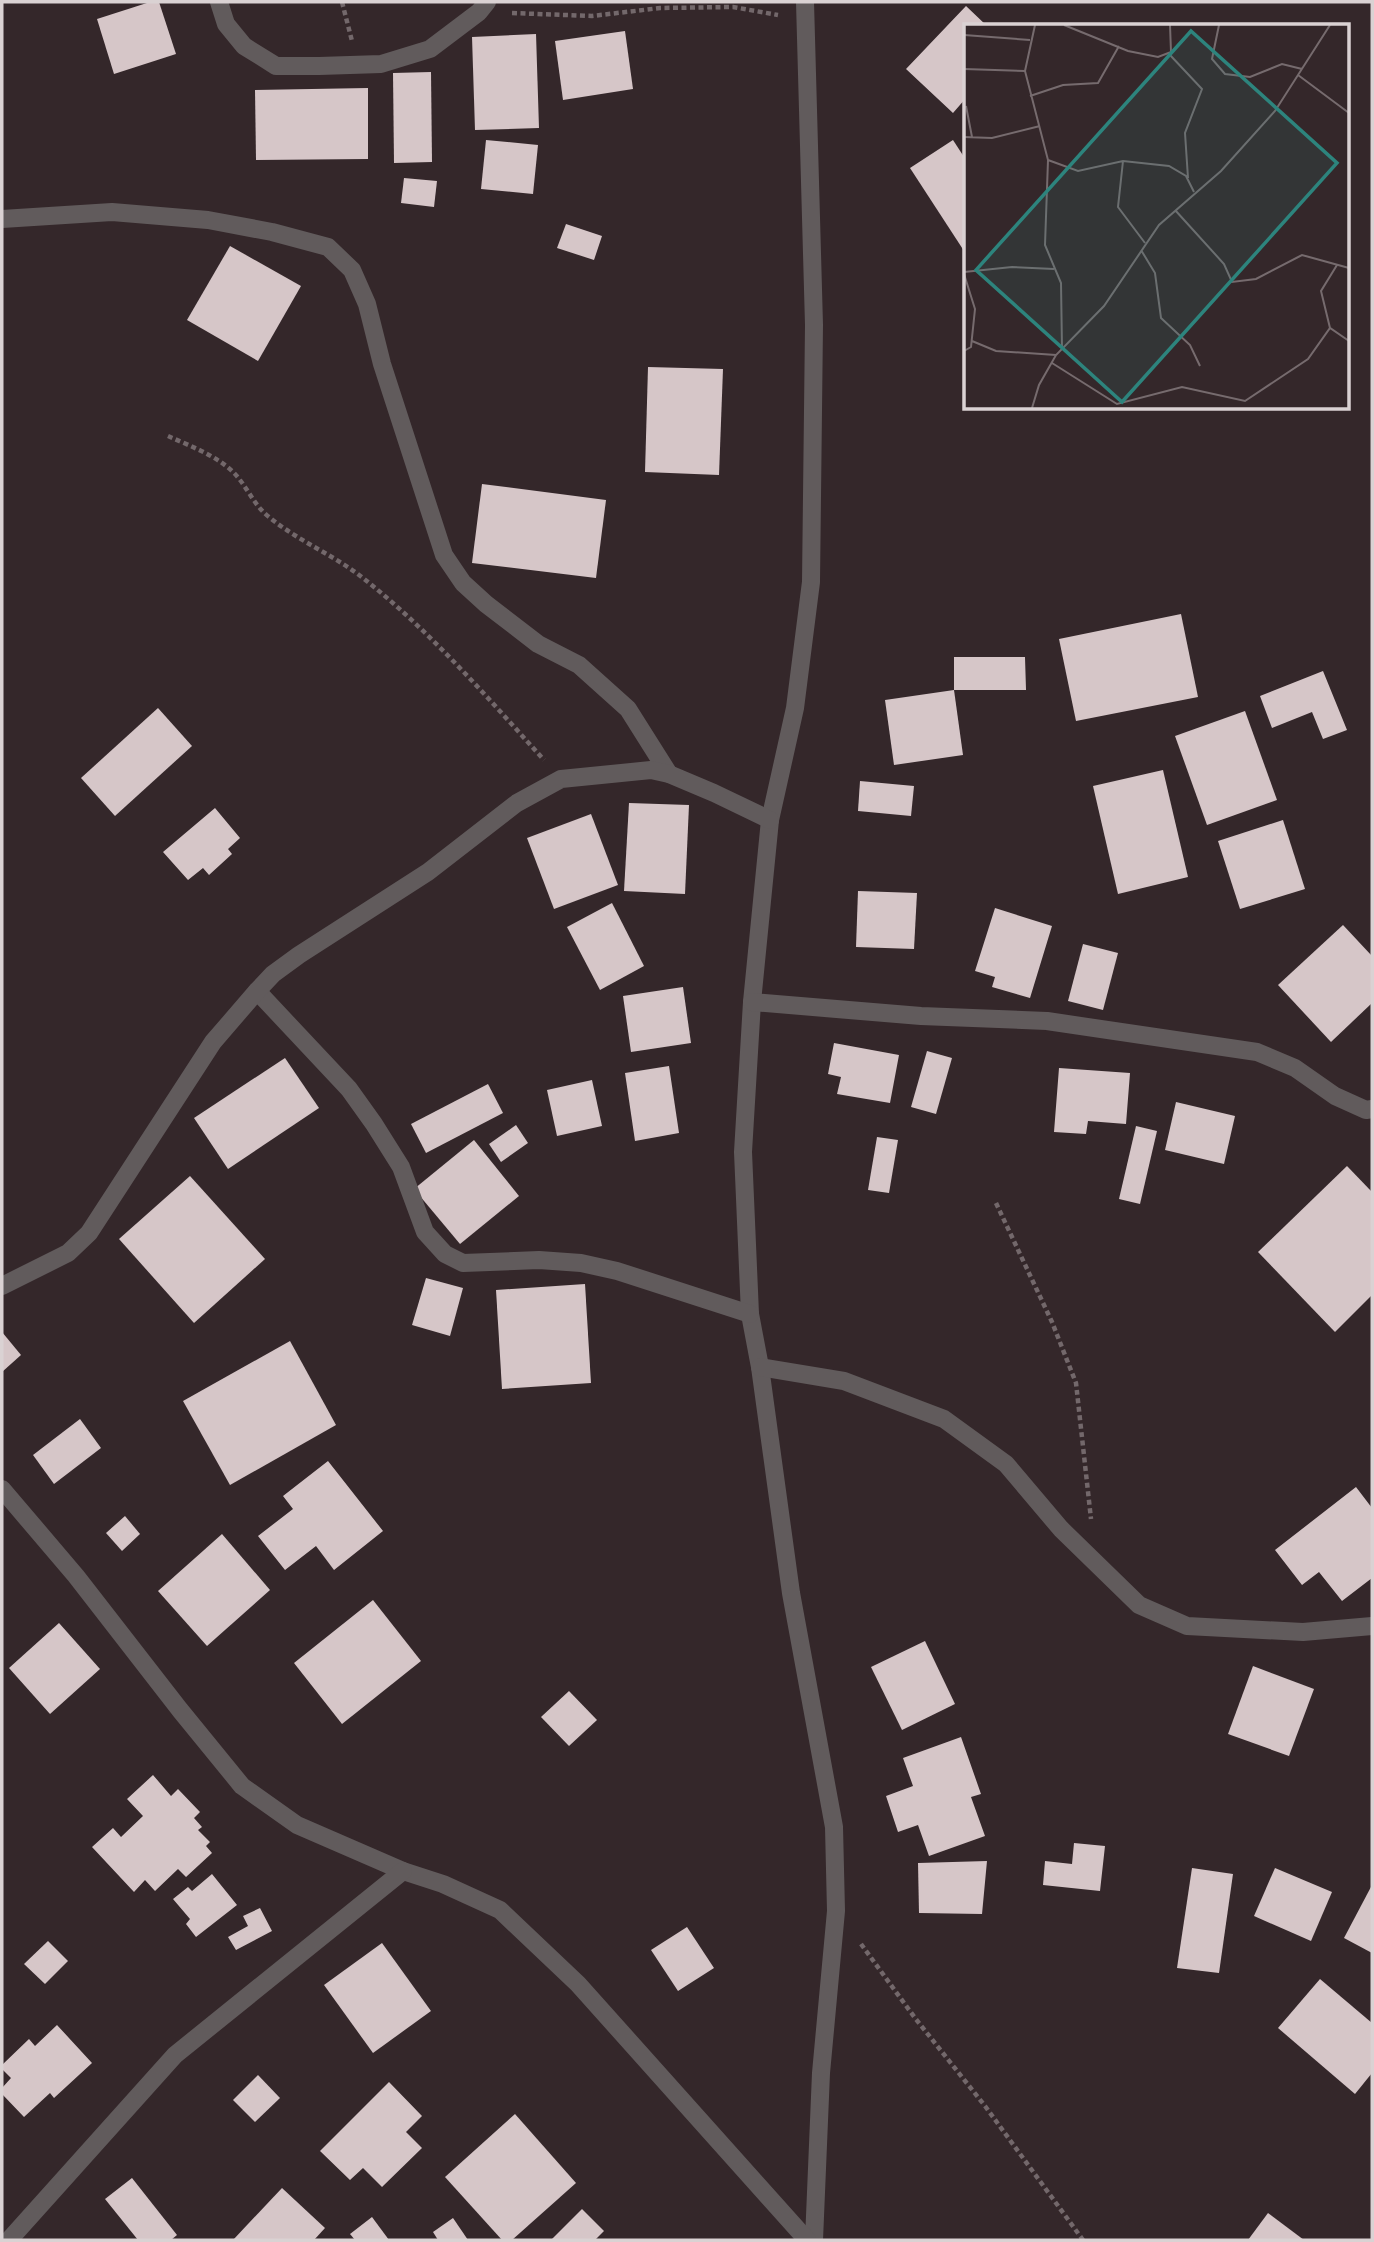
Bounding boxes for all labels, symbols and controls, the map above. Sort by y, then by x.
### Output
inset map [964,24,1350,410]

